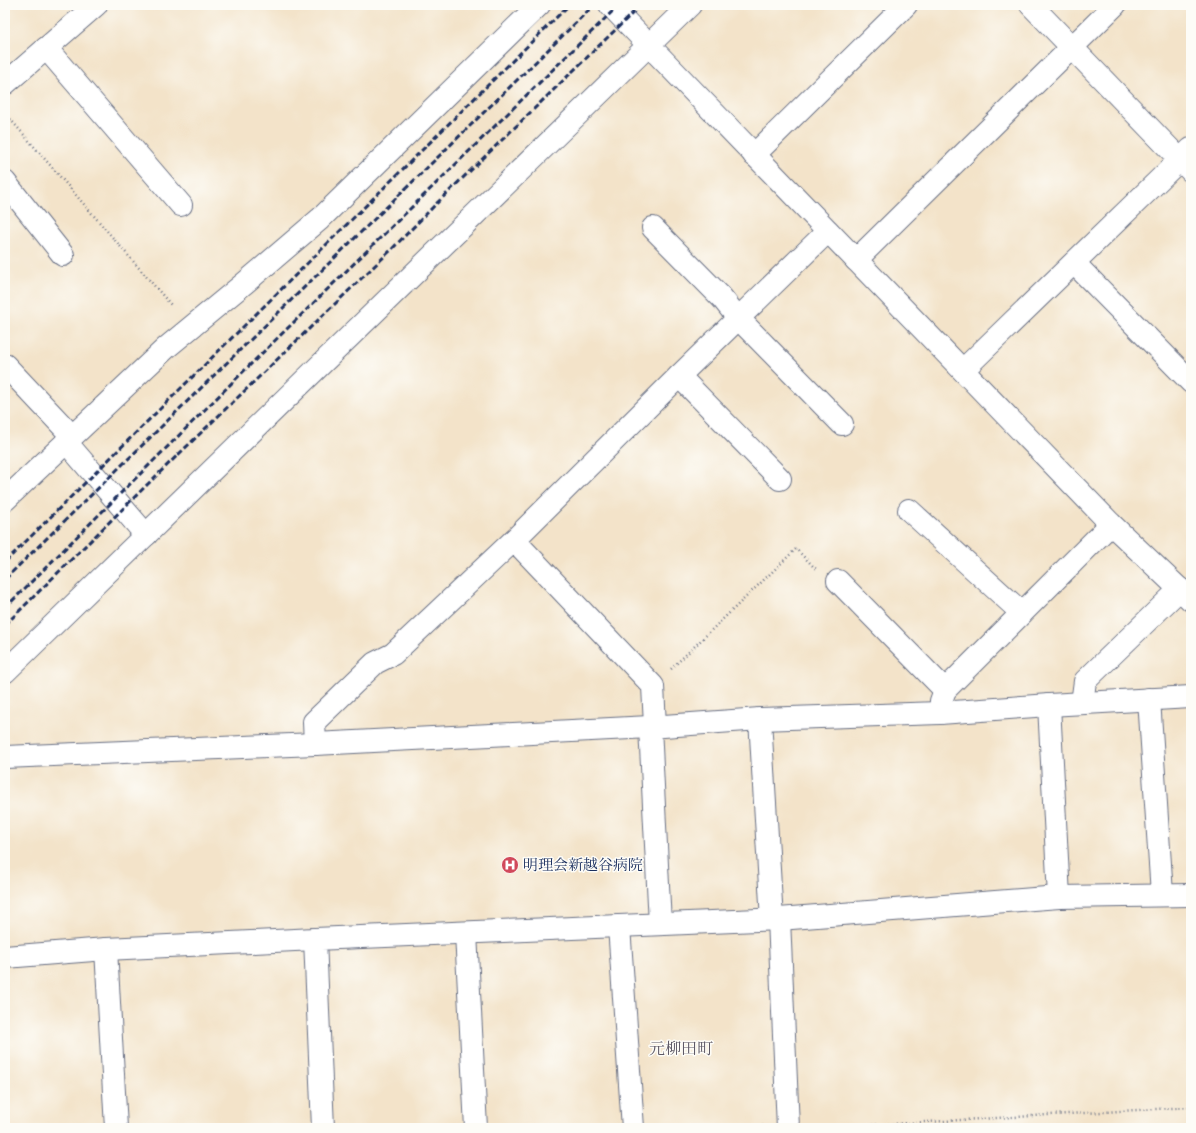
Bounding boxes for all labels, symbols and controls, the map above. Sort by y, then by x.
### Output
hospital icon: 明理会新越谷病院 [500,855,520,875]
place label: 明理会新越谷病院 [523,856,643,875]
district label: 元柳田町 [649,1039,713,1059]

